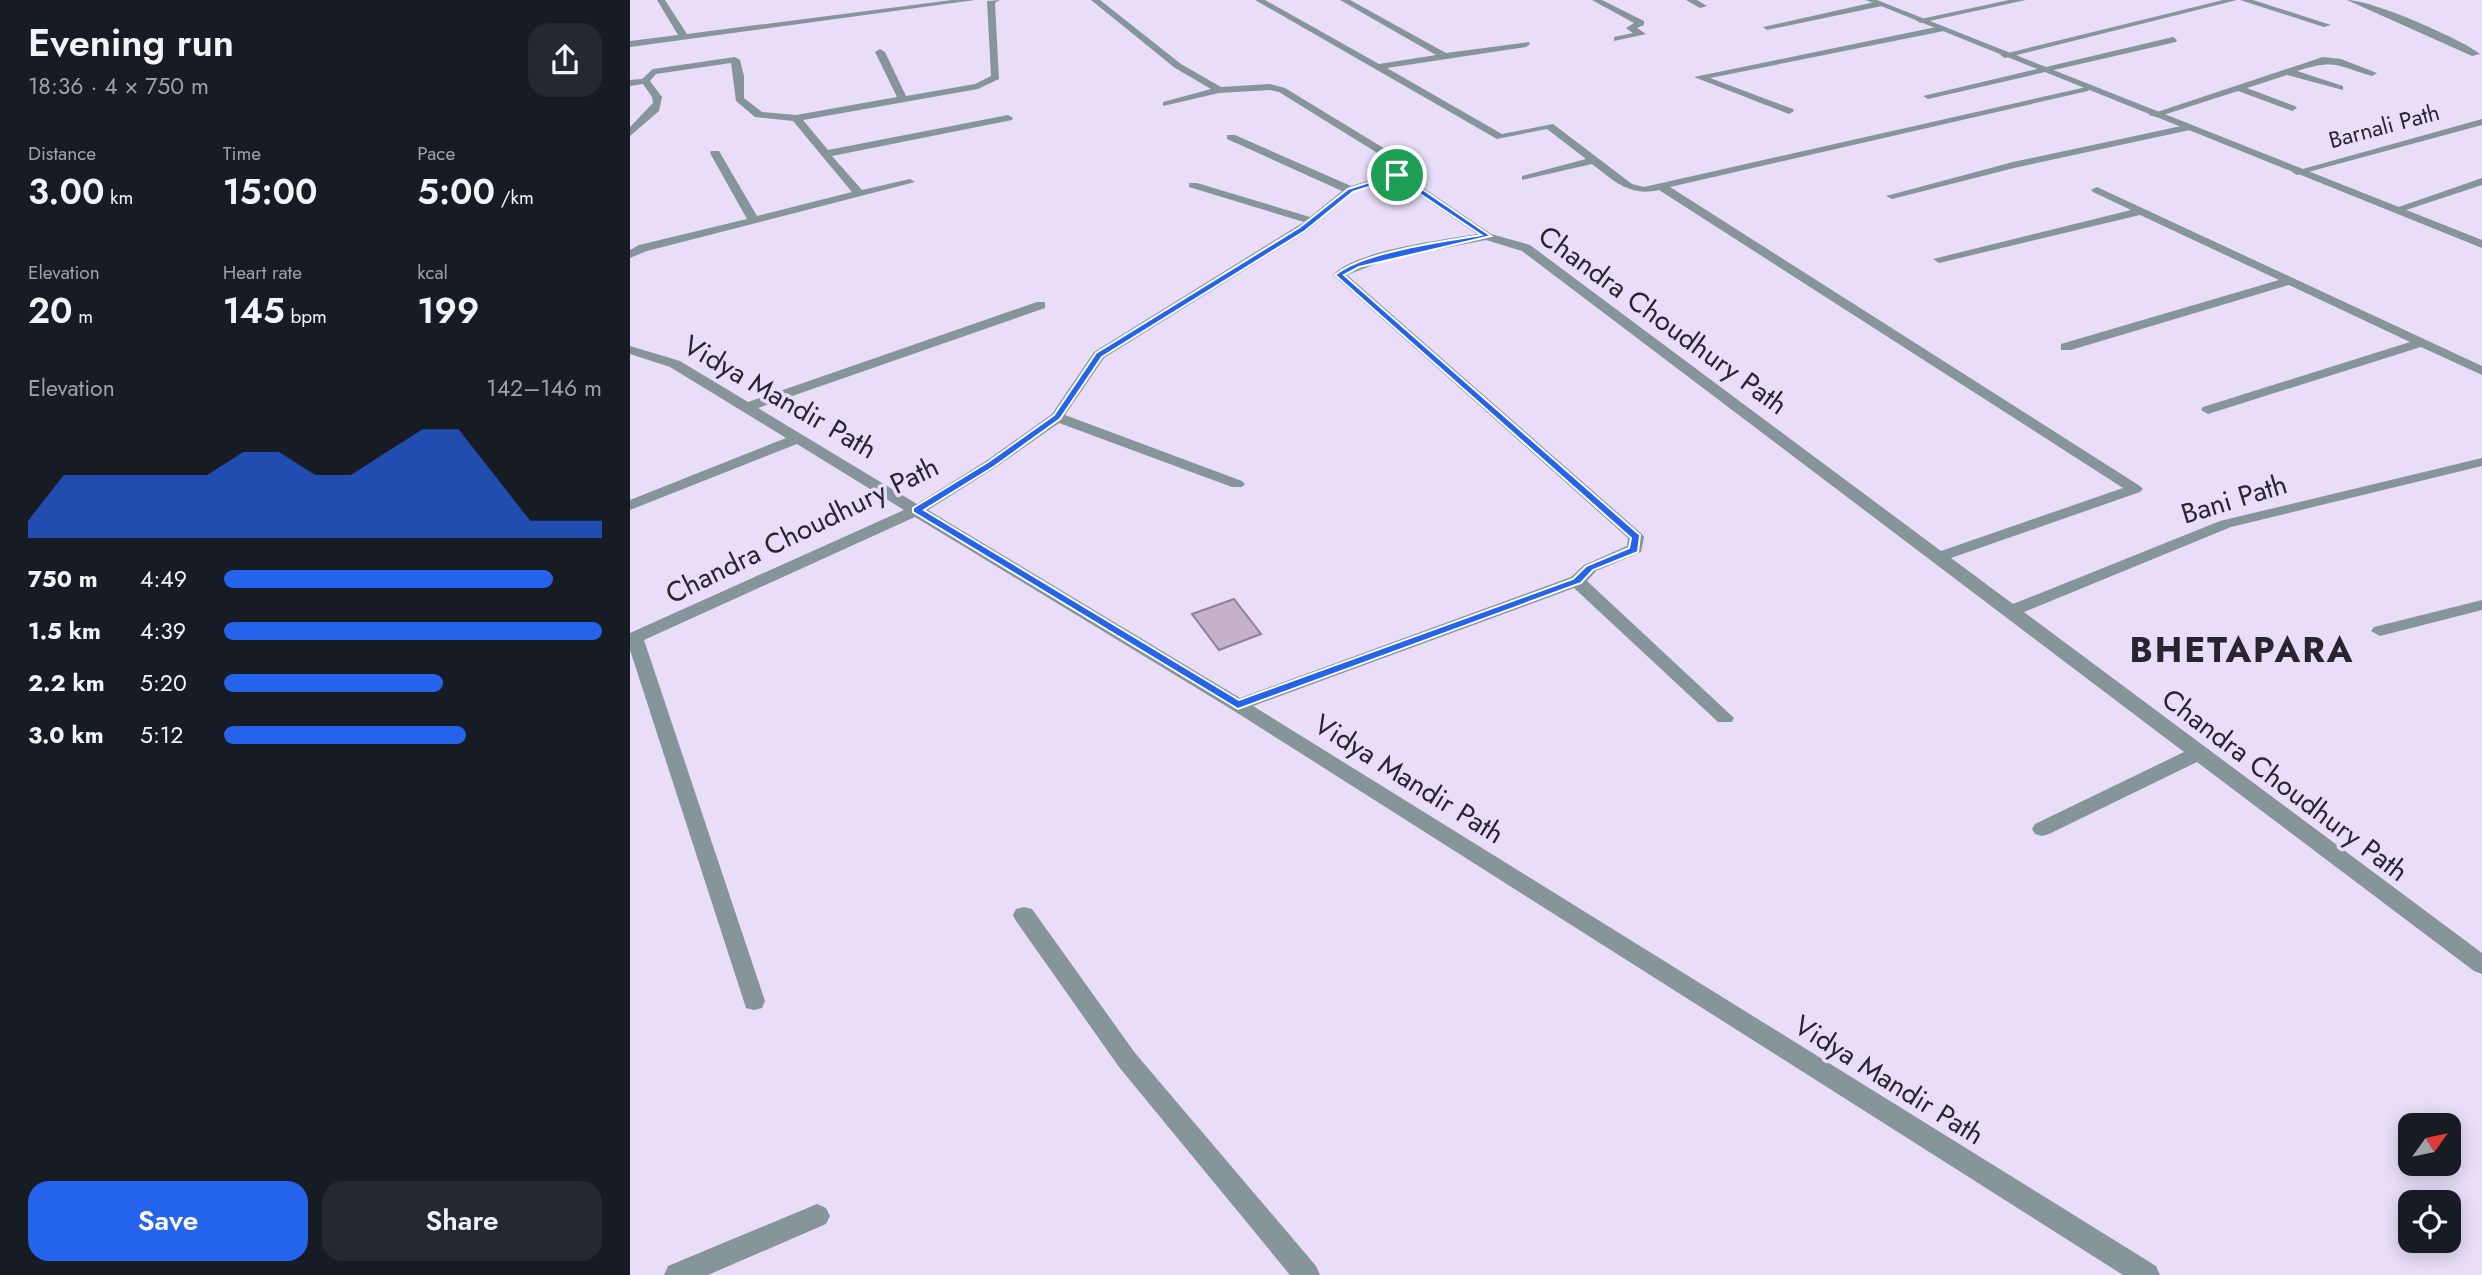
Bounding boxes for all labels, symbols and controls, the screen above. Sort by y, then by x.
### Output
text: Evening run [28,15,234,70]
button: share [528,23,602,97]
text: 18:36 · 4 × 750 m [28,69,209,103]
street label: Barnali Path [2325,95,2443,157]
text: Distance [28,140,96,167]
text: Time [223,140,261,167]
text: Pace [417,140,455,167]
pin [1367,145,1427,205]
icon: arrive [1378,156,1416,194]
text: 3.00 [28,167,104,217]
text: 15:00 [223,167,318,217]
text: 5:00 [417,167,495,217]
text: km [104,184,133,211]
text: /km [495,184,534,211]
street label: Chandra Choudhury Path [1530,215,1796,425]
text: Elevation [28,259,100,286]
text: Heart rate [223,259,302,286]
text: kcal [417,259,448,286]
text: 20 [28,286,73,336]
text: 145 [223,286,285,336]
text: 199 [417,286,479,336]
text: m [73,303,93,330]
text: bpm [285,303,327,330]
street label: Vidya Mandir Path [676,325,884,469]
text: Elevation [28,371,115,405]
text: 142–146 m [486,371,602,405]
street label: Chandra Choudhury Path [659,446,945,614]
street label: Bani Path [2176,463,2292,535]
text: 750 m [28,562,98,596]
text: 4:49 [140,562,187,596]
text: 1.5 km [28,614,101,648]
text: 4:39 [140,614,186,648]
district label: BHETAPARA [2129,625,2355,675]
text: 2.2 km [28,666,105,700]
text: 5:20 [140,666,187,700]
street label: Chandra Choudhury Path [2153,679,2417,891]
street label: Vidya Mandir Path [1306,704,1512,854]
text: 3.0 km [28,718,104,752]
text: 5:12 [140,718,183,752]
street label: Vidya Mandir Path [1786,1005,1992,1155]
north arrow [2398,1113,2460,1176]
map controls [2398,1113,2461,1253]
button: Save [28,1181,308,1261]
button: Share [322,1181,602,1261]
button: locate [2398,1190,2461,1253]

